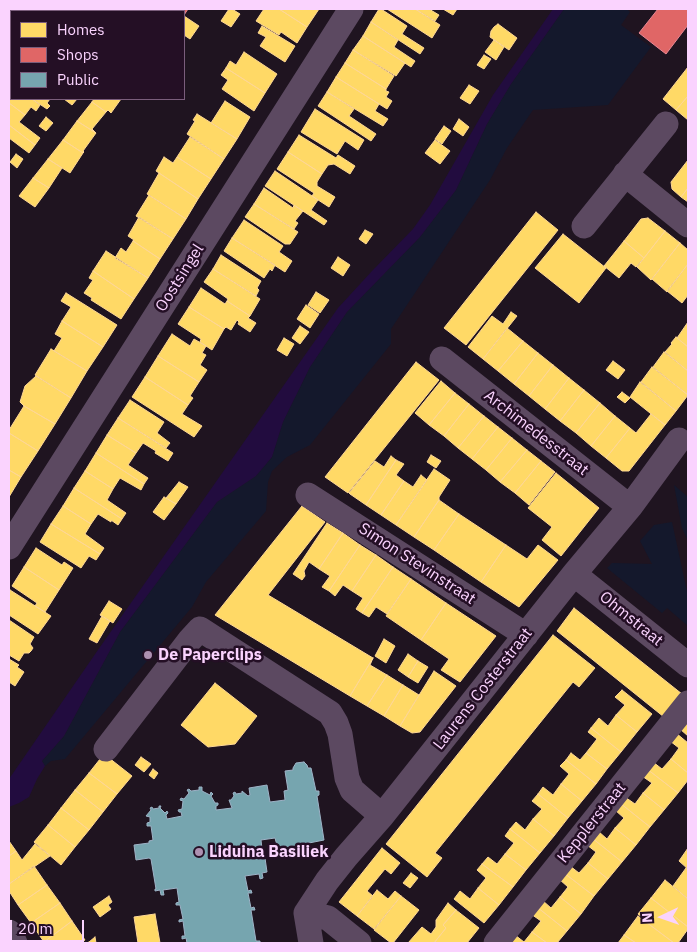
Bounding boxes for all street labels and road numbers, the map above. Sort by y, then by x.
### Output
street label: Oostsingel [152,241,208,315]
street label: Archimedesstraat [480,386,592,480]
street label: Simon Stevinstraat [355,519,479,609]
street label: Ohmstraat [595,588,667,650]
street label: Laurens Costerstraat [429,624,537,754]
street label: Kepplerstraat [554,779,630,867]

